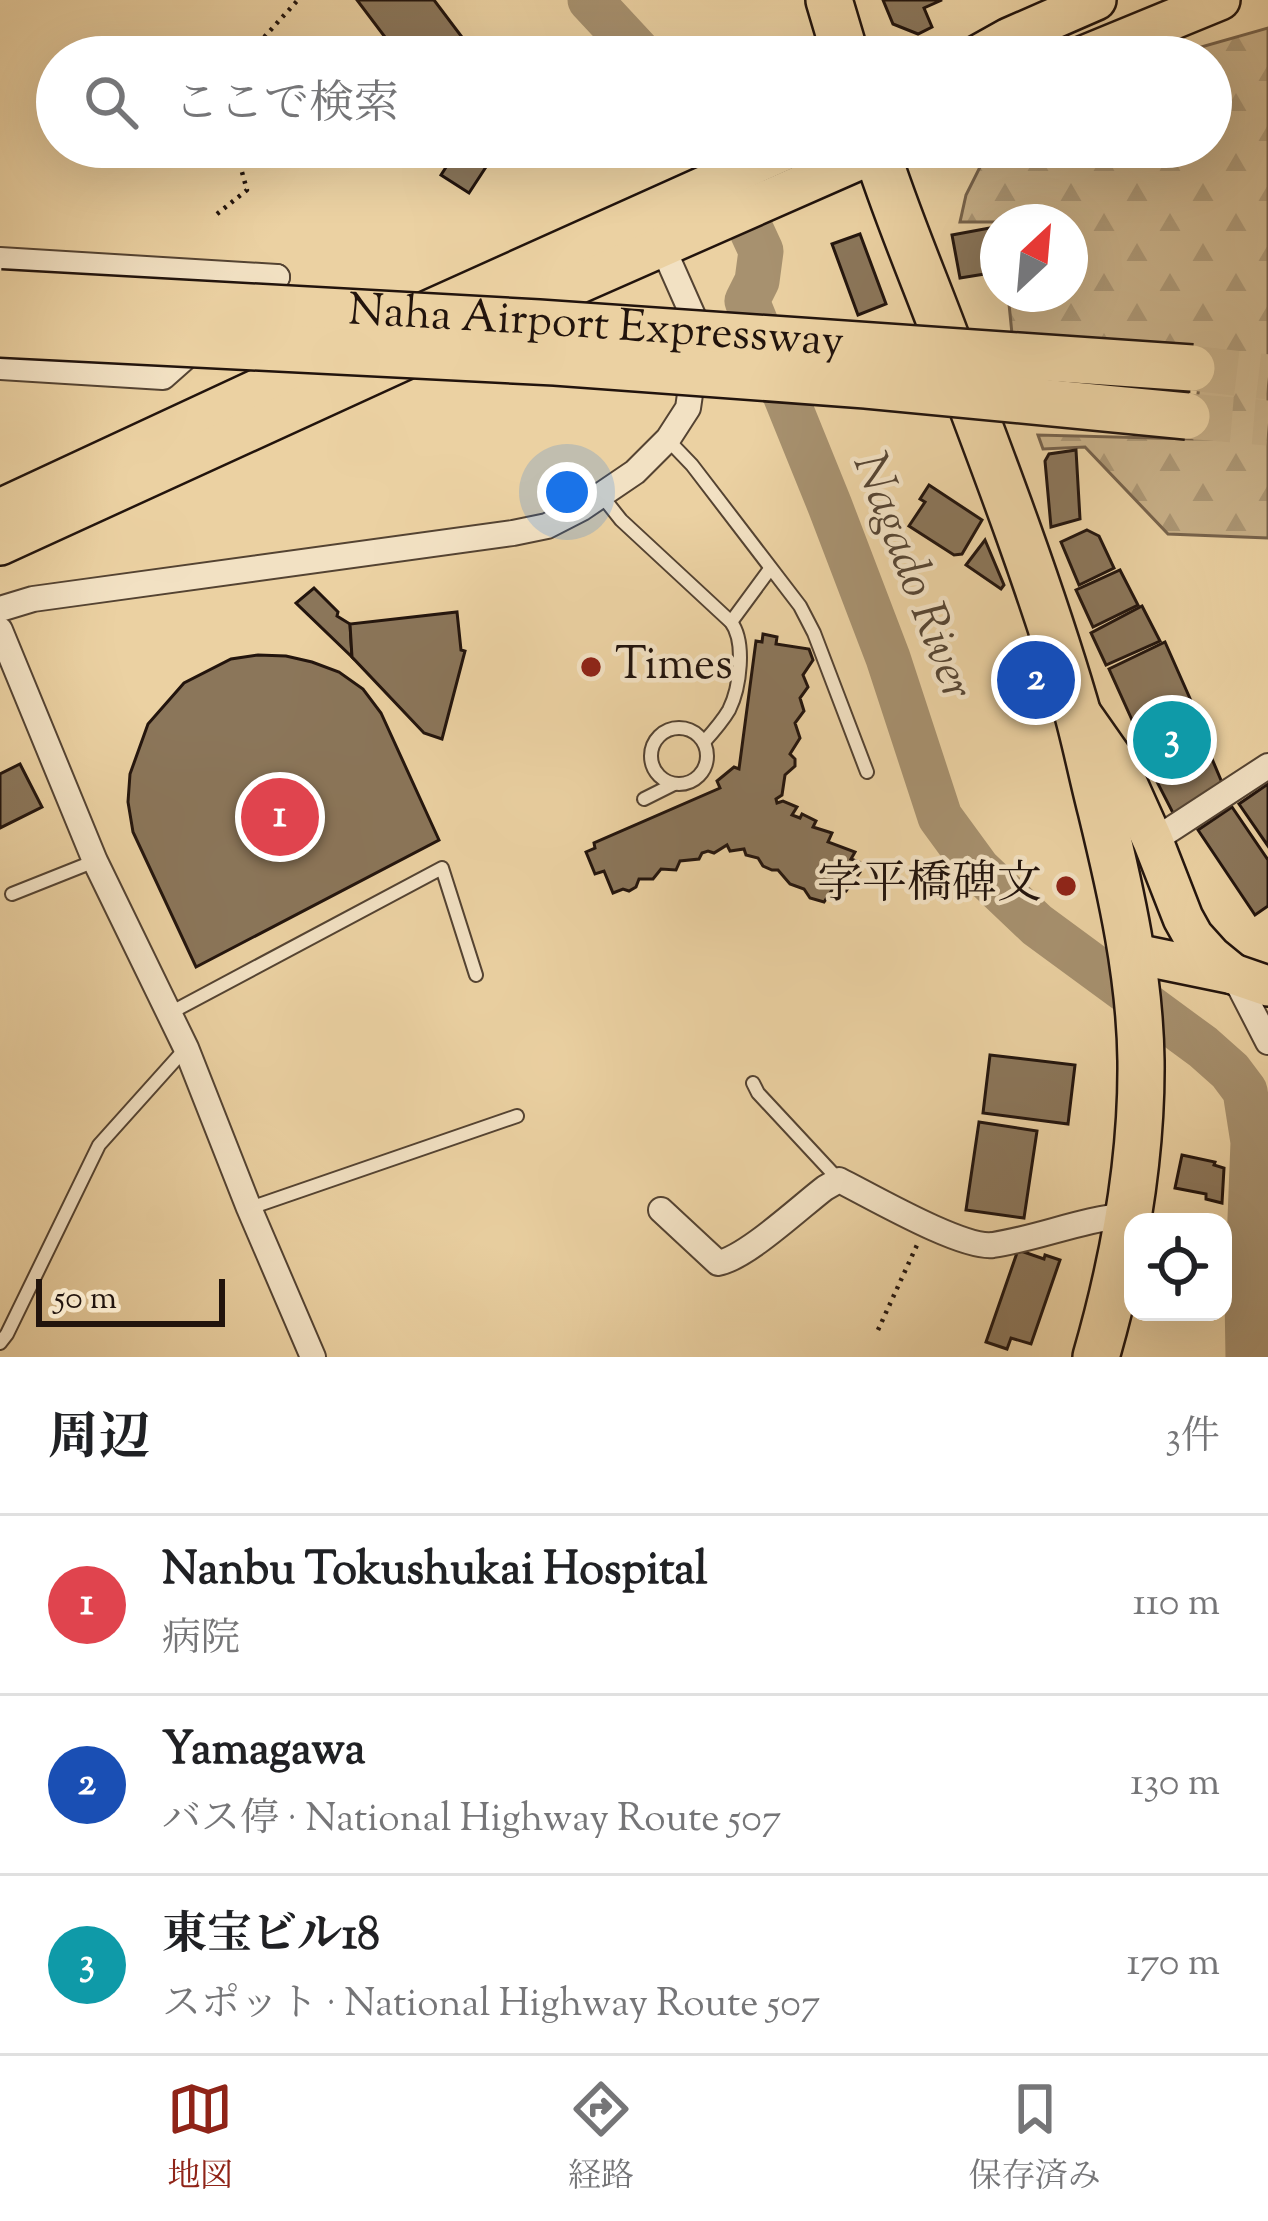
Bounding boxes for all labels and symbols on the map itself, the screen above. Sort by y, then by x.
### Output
north arrow [980,204,1088,312]
street label: Naha Airport Expressway [346,280,846,376]
water label: Nagado River [832,444,990,710]
your location [537,462,597,522]
place label: Times [615,635,733,700]
pin: 2 [997,635,1075,725]
marker: Times [578,654,604,680]
pin: 3 [1133,695,1211,785]
pin: 1 [241,772,319,862]
place label: 字平橋碑文 [817,854,1042,919]
marker: 字平橋碑文 [1053,873,1079,899]
scale bar [36,1273,225,1326]

